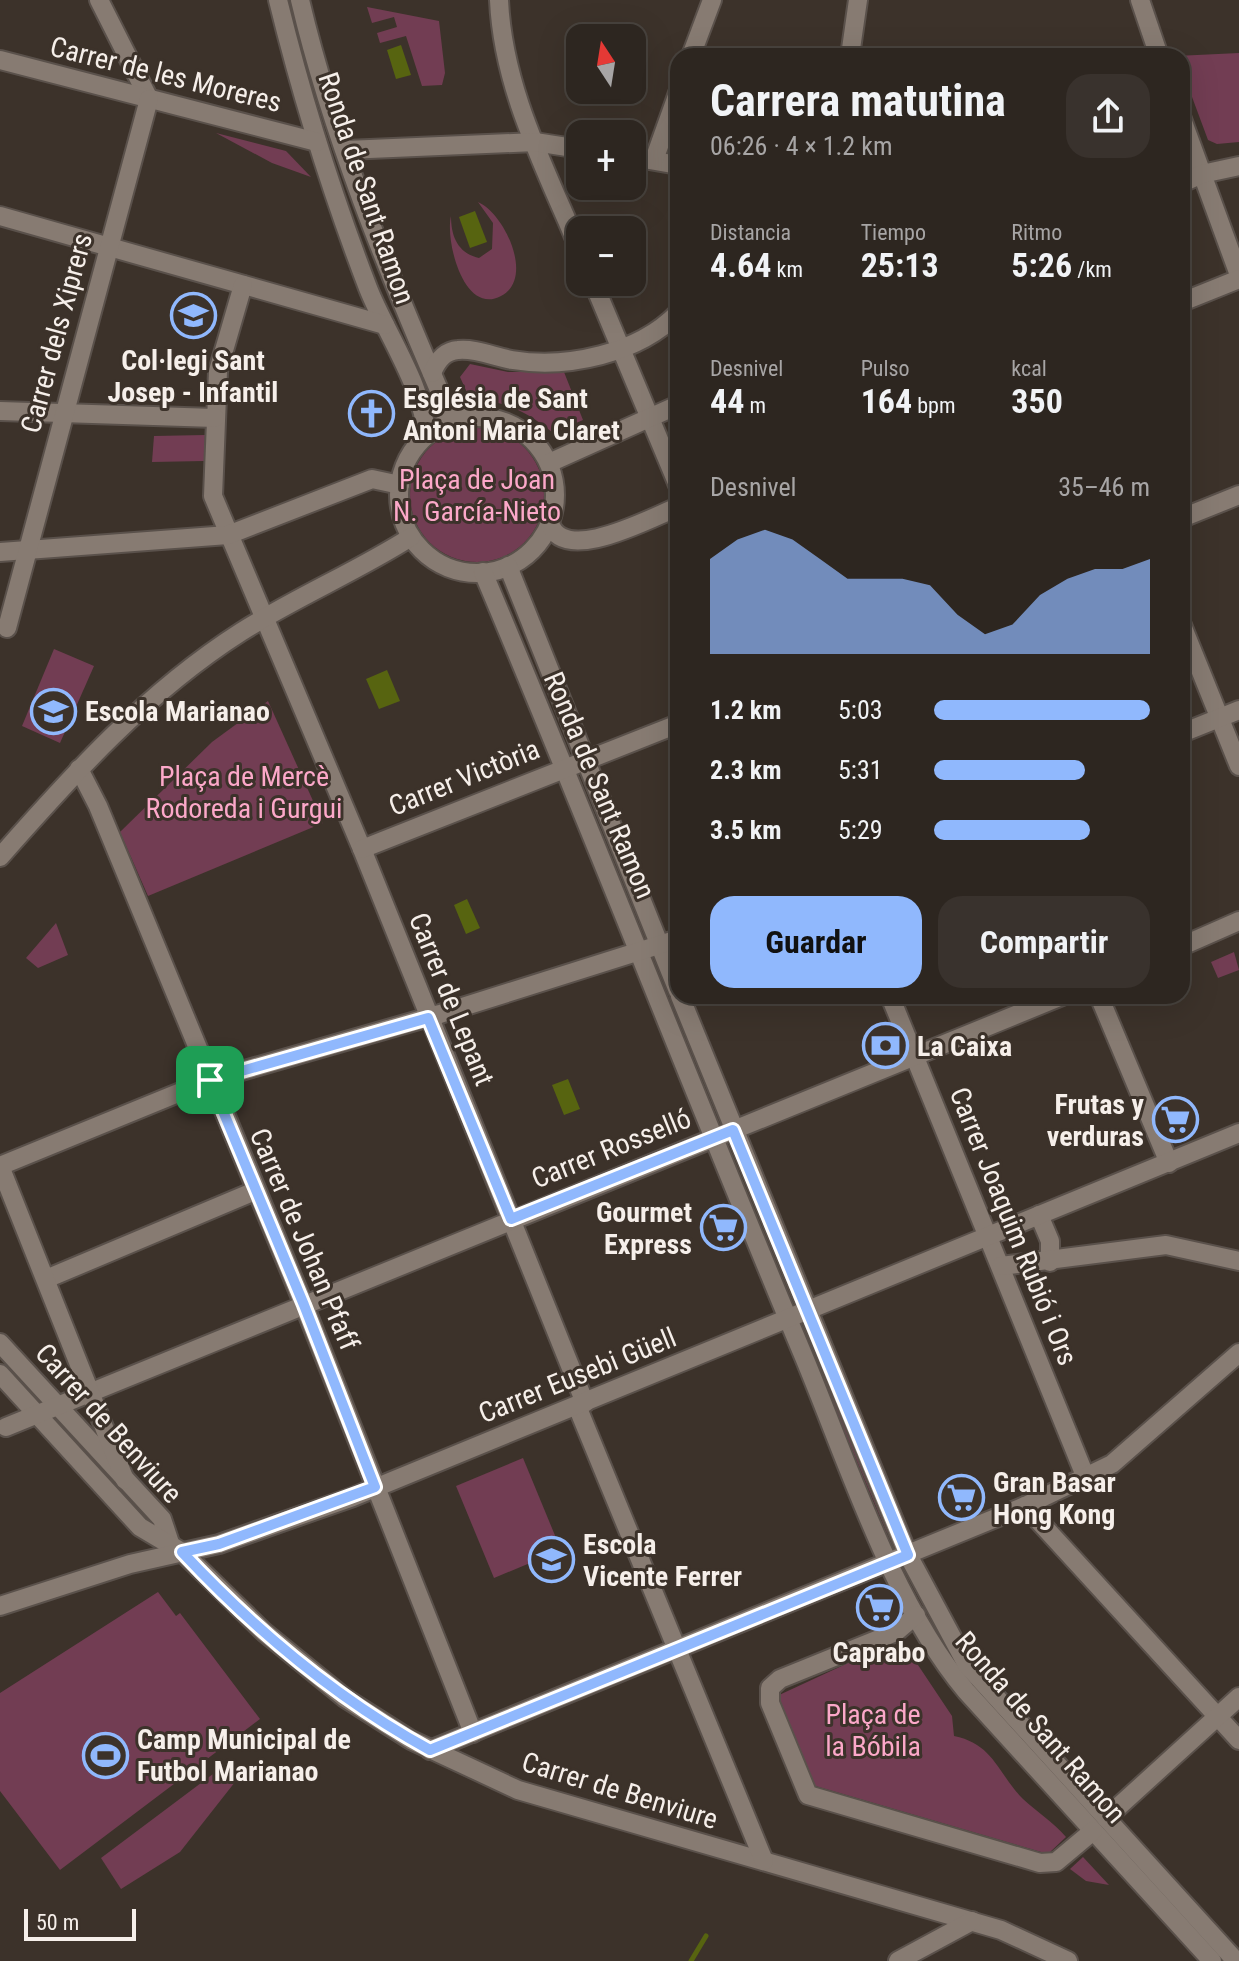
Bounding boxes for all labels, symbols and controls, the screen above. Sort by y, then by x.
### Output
north arrow [566,24,646,104]
map controls [566,24,646,296]
street label: Carrer de les Moreres [47,30,285,119]
street label: Ronda de Sant Ramon [311,68,422,308]
button: share [1066,74,1150,158]
text: Carrera matutina [710,75,1006,127]
button: + [566,120,646,200]
text: 06:26 · 4 × 1.2 km [710,131,892,161]
button: − [566,216,646,296]
text: Distancia [710,220,791,245]
text: Tiempo [861,220,926,245]
text: Ritmo [1011,220,1062,245]
street label: Carrer dels Xiprers [14,230,99,436]
text: 4.64 [710,245,771,285]
text: 25:13 [861,245,939,285]
text: 5:26 [1011,245,1072,285]
text: km [771,257,803,282]
text: /km [1072,257,1112,282]
school or university icon: Col·legi Sant Josep - Infantil [169,291,217,339]
place label: Col·legi Sant Josep - Infantil [108,344,278,409]
text: Desnivel [710,356,783,381]
text: Pulso [861,356,910,381]
text: kcal [1011,356,1047,381]
text: 44 [710,381,744,421]
text: 164 [861,381,912,421]
text: 350 [1011,381,1063,421]
place label: Església de Sant Antoni Maria Claret [403,382,620,447]
church icon: Església de Sant Antoni Maria Claret [348,390,396,438]
text: m [744,393,766,418]
text: bpm [912,393,956,418]
park label: Plaça de Joan N. García-Nieto [393,463,561,528]
text: Desnivel [710,472,797,502]
text: 35–46 m [1058,472,1150,502]
street label: Ronda de Sant Ramon [537,667,662,903]
school or university icon: Escola Marianao [30,687,78,735]
place label: Escola Marianao [85,695,270,728]
text: 1.2 km [710,695,782,725]
text: 5:03 [838,695,883,725]
street label: Carrer Victòria [384,732,544,823]
text: 2.3 km [710,755,782,785]
text: 5:31 [838,755,883,785]
park label: Plaça de Mercè Rodoreda i Gurgui [146,760,342,825]
text: 3.5 km [710,815,782,845]
text: 5:29 [838,815,883,845]
button: Guardar [710,896,922,988]
button: Compartir [938,896,1150,988]
street label: Carrer de Lepant [402,908,501,1090]
bank icon: La Caixa [862,1022,910,1070]
place label: La Caixa [917,1030,1012,1063]
pin [176,1046,244,1114]
icon: arrive [188,1058,232,1102]
street label: Carrer Joaquim Rubió i Ors [943,1082,1084,1370]
place label: Frutas y verduras [1047,1088,1145,1153]
supermarket icon: Frutas y verduras [1151,1096,1199,1144]
street label: Carrer Rosselló [527,1102,696,1195]
street label: Carrer de Johan Pfaff [243,1123,366,1355]
place label: Gourmet Express [596,1196,692,1261]
supermarket icon: Gourmet Express [699,1204,747,1252]
street label: Carrer Eusebi Güell [474,1321,681,1430]
street label: Carrer de Benviure [28,1337,189,1510]
place label: Gran Basar Hong Kong [993,1466,1116,1531]
supermarket icon: Gran Basar Hong Kong [938,1474,986,1522]
place label: Escola Vicente Ferrer [583,1528,742,1593]
school or university icon: Escola Vicente Ferrer [528,1536,576,1584]
supermarket icon: Caprabo [855,1583,903,1631]
street label: Ronda de Sant Ramon [949,1625,1133,1830]
place label: Caprabo [833,1636,925,1669]
park label: Plaça de la Bóbila [825,1698,921,1763]
place label: Camp Municipal de Futbol Marianao [137,1723,351,1788]
sports icon: Camp Municipal de Futbol Marianao [82,1731,130,1779]
street label: Carrer de Benviure [518,1745,722,1836]
scale bar [24,1905,136,1941]
text: 50 m [36,1910,79,1935]

